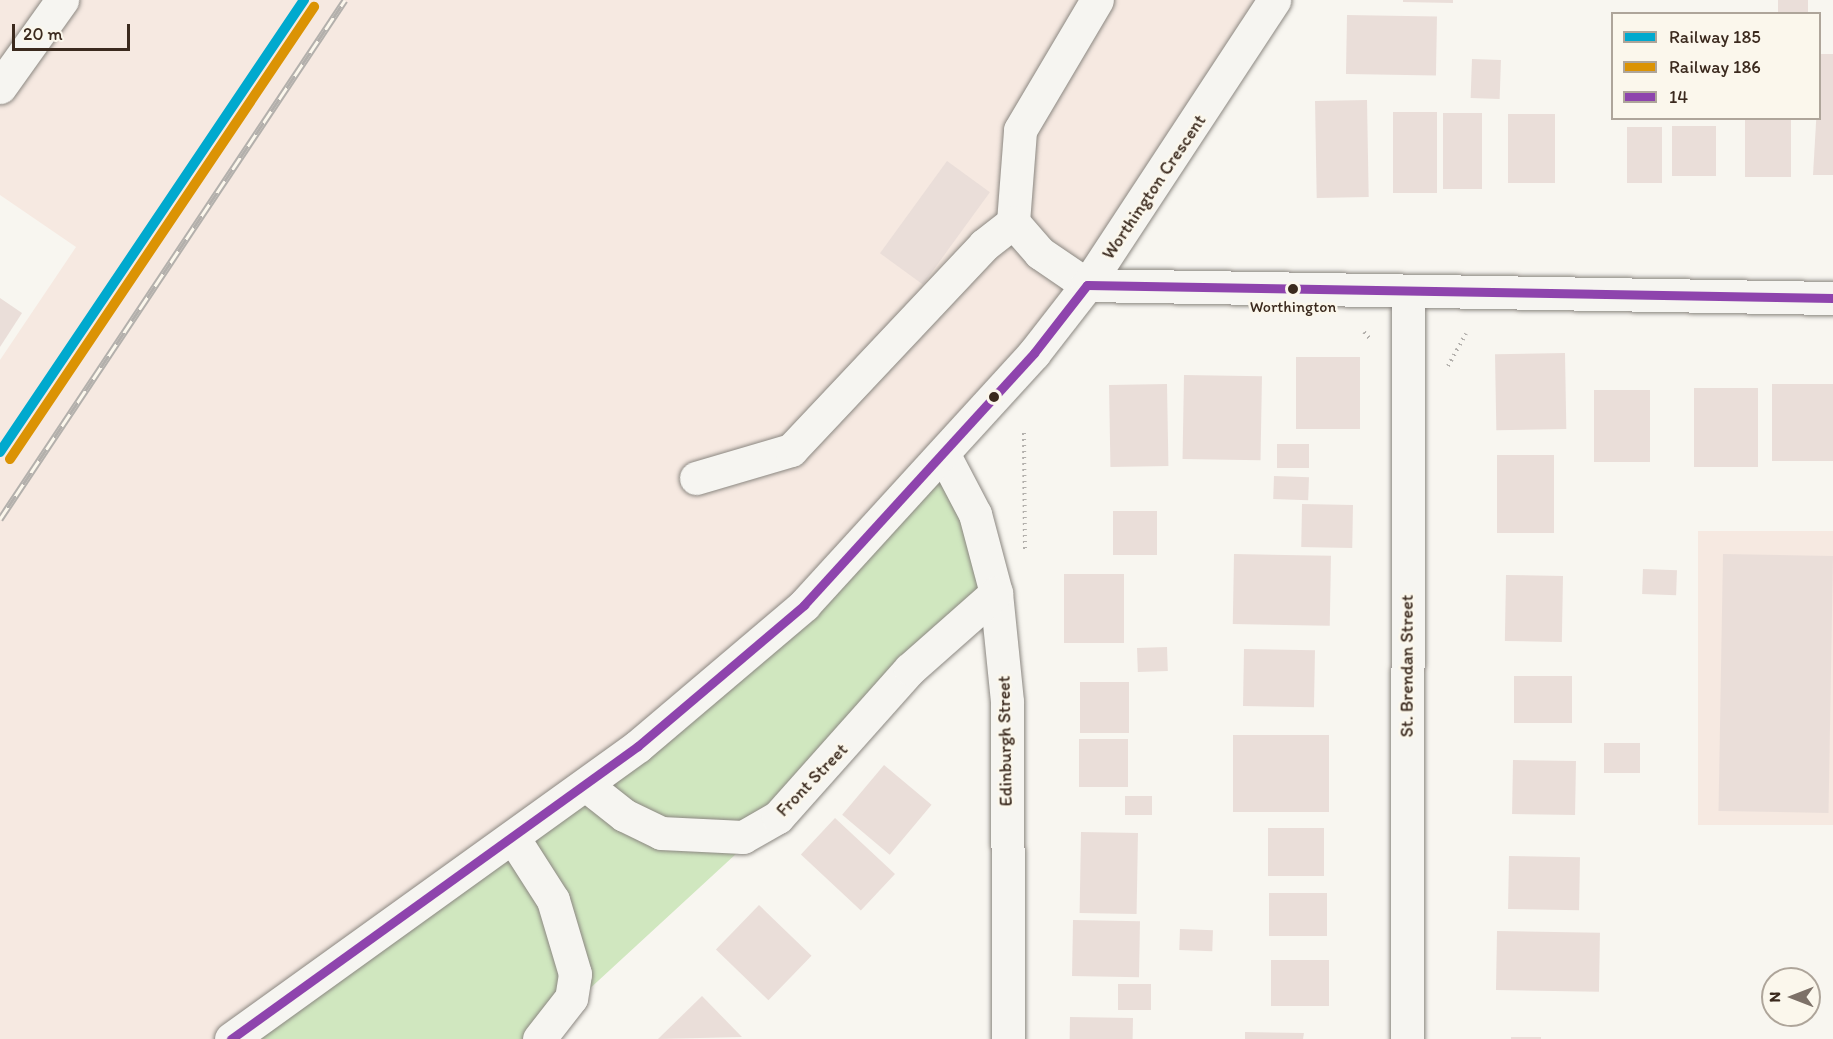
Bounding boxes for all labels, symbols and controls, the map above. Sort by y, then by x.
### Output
scale bar [15,12,134,50]
legend [1611,12,1821,120]
text: 20 m [23,23,63,45]
text: Railway 185 [1669,26,1761,48]
text: Railway 186 [1669,56,1761,78]
text: 14 [1669,86,1688,108]
street label: Worthington Crescent [1097,110,1211,264]
marker: Worthington [1287,283,1299,295]
place label: Worthington [1250,297,1336,317]
unlabelled marker [988,391,1000,403]
street label: St. Brendan Street [1396,595,1418,737]
street label: Edinburgh Street [993,675,1017,807]
street label: Front Street [772,739,852,821]
north arrow [1761,967,1821,1027]
text: N [1765,992,1784,1002]

